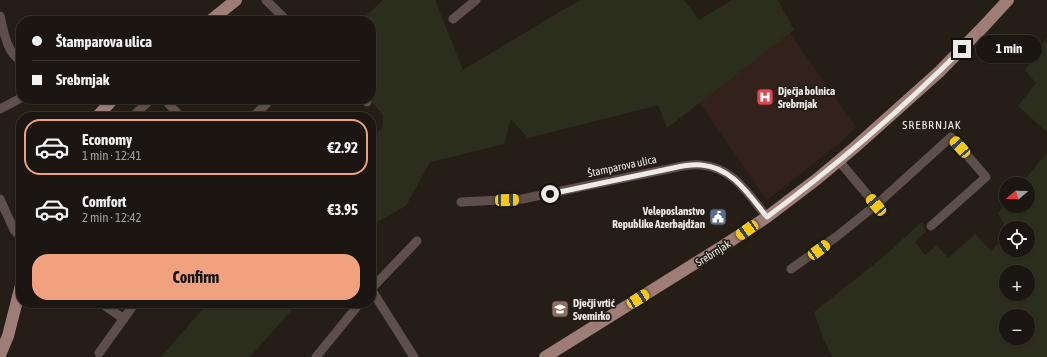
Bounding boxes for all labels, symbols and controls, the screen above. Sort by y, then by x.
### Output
text: Štamparova ulica [56,33,152,50]
callout: 1 min [976,35,1042,63]
route end [953,40,971,58]
text: 1 min [996,41,1022,56]
text: Srebrnjak [56,71,109,88]
place label: Dječja bolnica Srebrnjak [778,85,835,110]
hospital icon: Dječja bolnica Srebrnjak [755,87,775,107]
district label: SREBRNJAK [902,118,962,132]
icon: car [34,129,70,165]
text: Economy [82,131,132,148]
car [948,134,972,160]
text: €2.92 [327,139,358,156]
text: 1 min · 12:41 [82,148,142,163]
street label: Štamparova ulica [586,153,658,179]
north arrow [999,177,1035,213]
map controls [999,177,1035,345]
route start [541,185,559,203]
icon: car [34,191,70,227]
car [864,192,888,218]
text: Comfort [82,193,126,210]
car [495,194,519,206]
text: €3.95 [327,201,358,218]
place label: Veleposlanstvo Republike Azerbajdžan [612,205,705,230]
public building icon: Veleposlanstvo Republike Azerbajdžan [708,207,728,227]
text: 2 min · 12:42 [82,210,142,225]
car [734,218,760,242]
button: locate [999,221,1035,257]
street label: Srebrnjak [693,237,733,268]
car [806,238,832,262]
button: Confirm [32,254,360,300]
button: + [999,265,1035,301]
car [625,288,651,310]
place label: Dječji vrtić Svemirko [573,297,616,322]
school or university icon: Dječji vrtić Svemirko [550,299,570,319]
button: − [999,309,1035,345]

